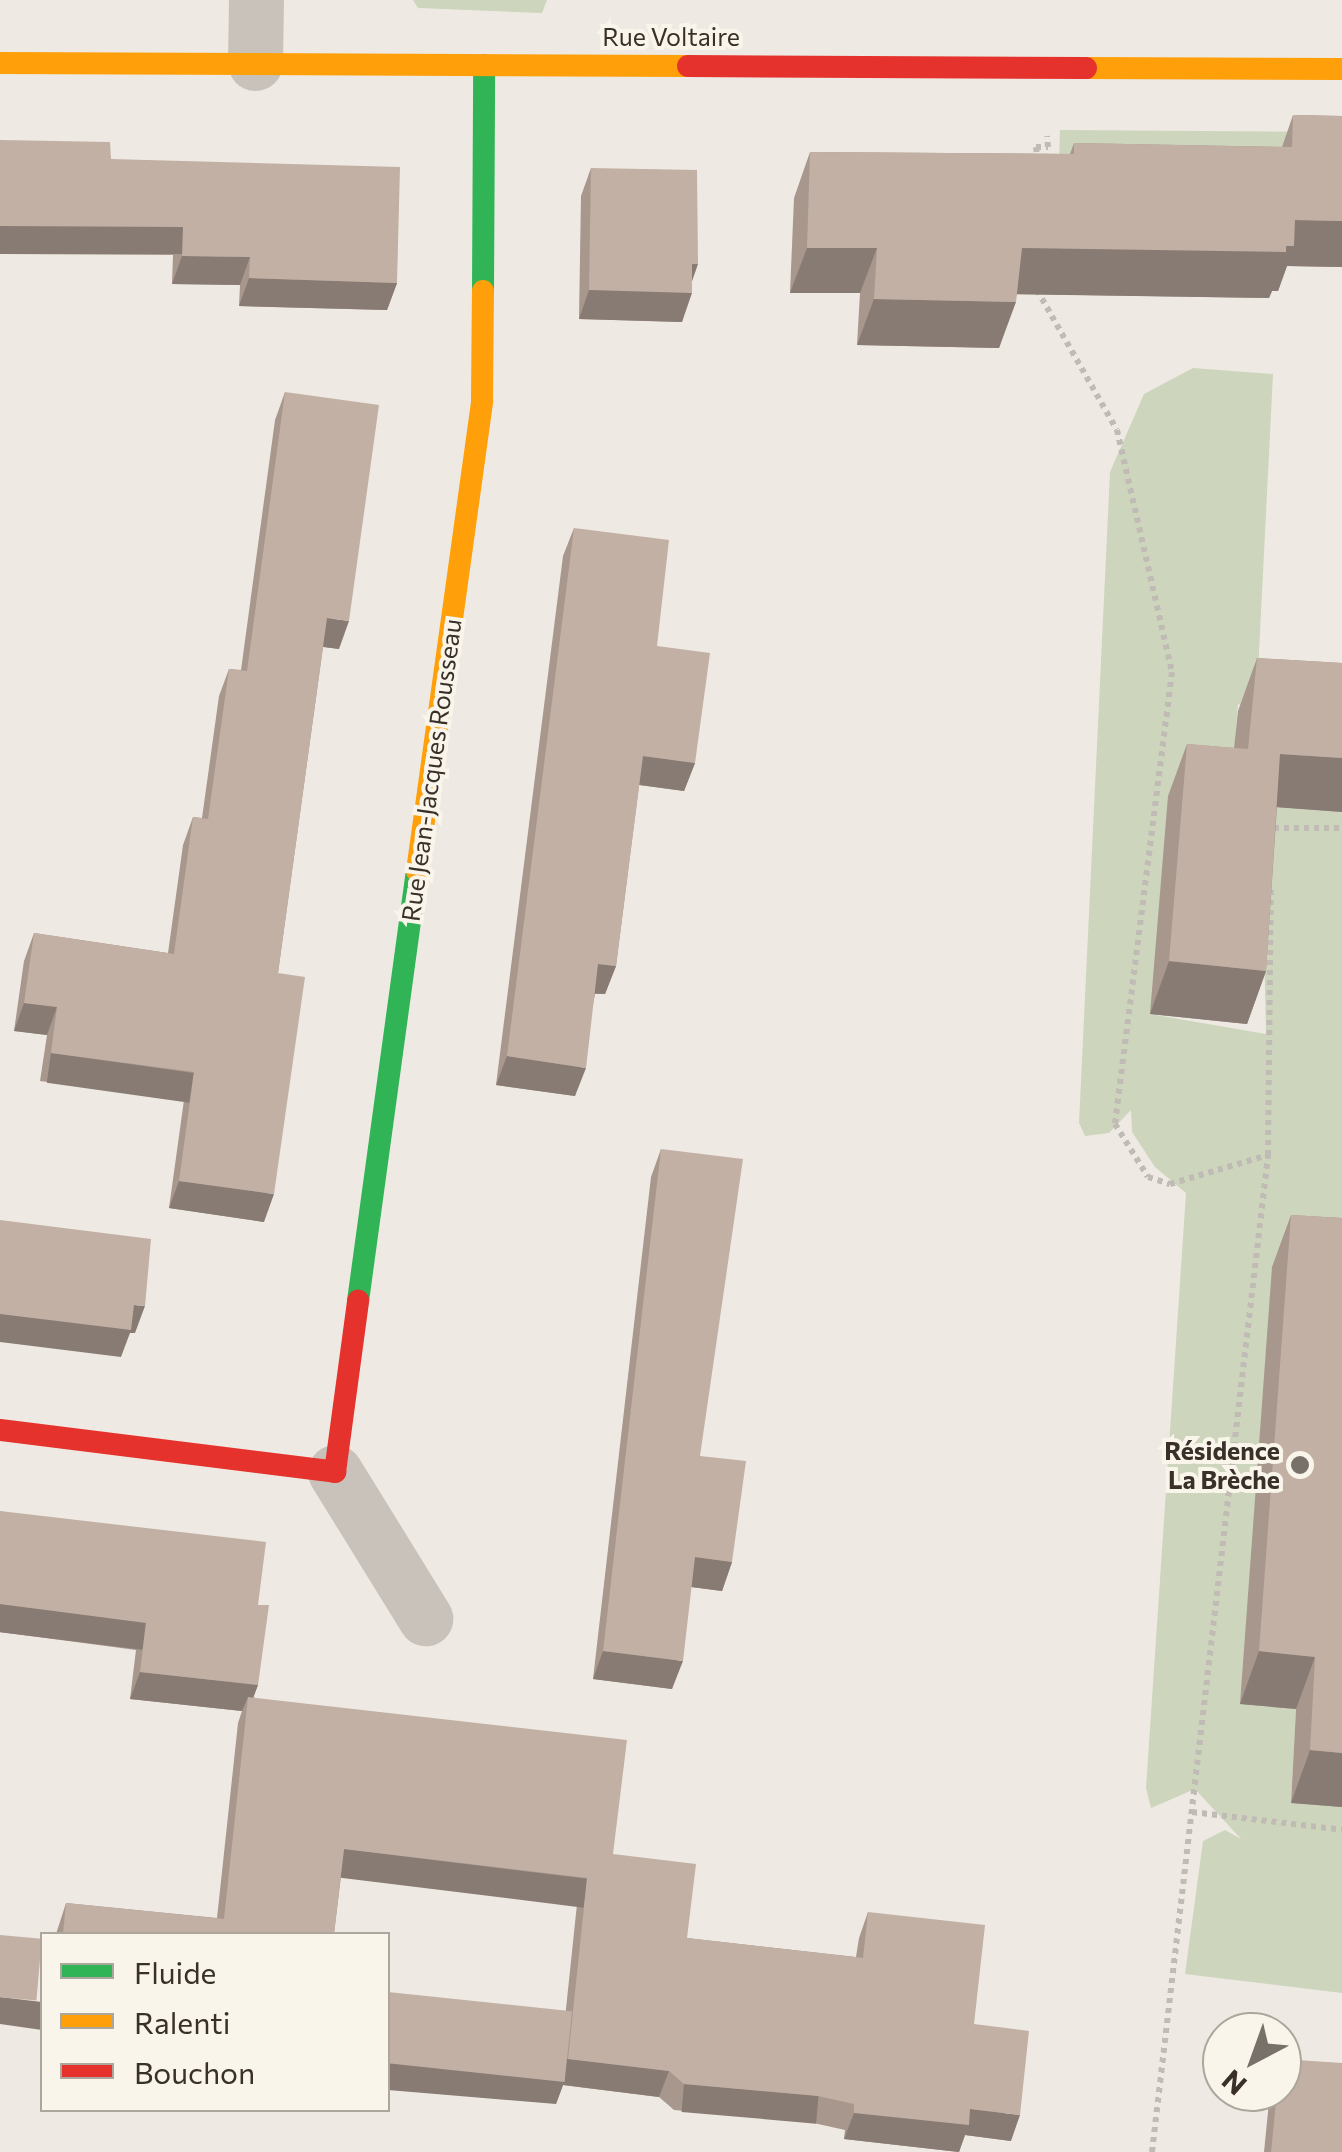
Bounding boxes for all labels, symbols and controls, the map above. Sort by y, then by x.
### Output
street label: Rue Voltaire [602,21,740,51]
street label: Rue Jean-Jacques Rousseau [395,617,467,923]
place label: Résidence La Brèche [1164,1436,1280,1495]
marker: Résidence La Brèche [1289,1454,1311,1476]
legend [40,1932,390,2112]
text: Fluide [134,1953,216,1990]
text: Ralenti [134,2003,230,2040]
north arrow [1202,2012,1302,2112]
text: Bouchon [134,2053,255,2090]
text: N [1215,2063,1253,2103]

